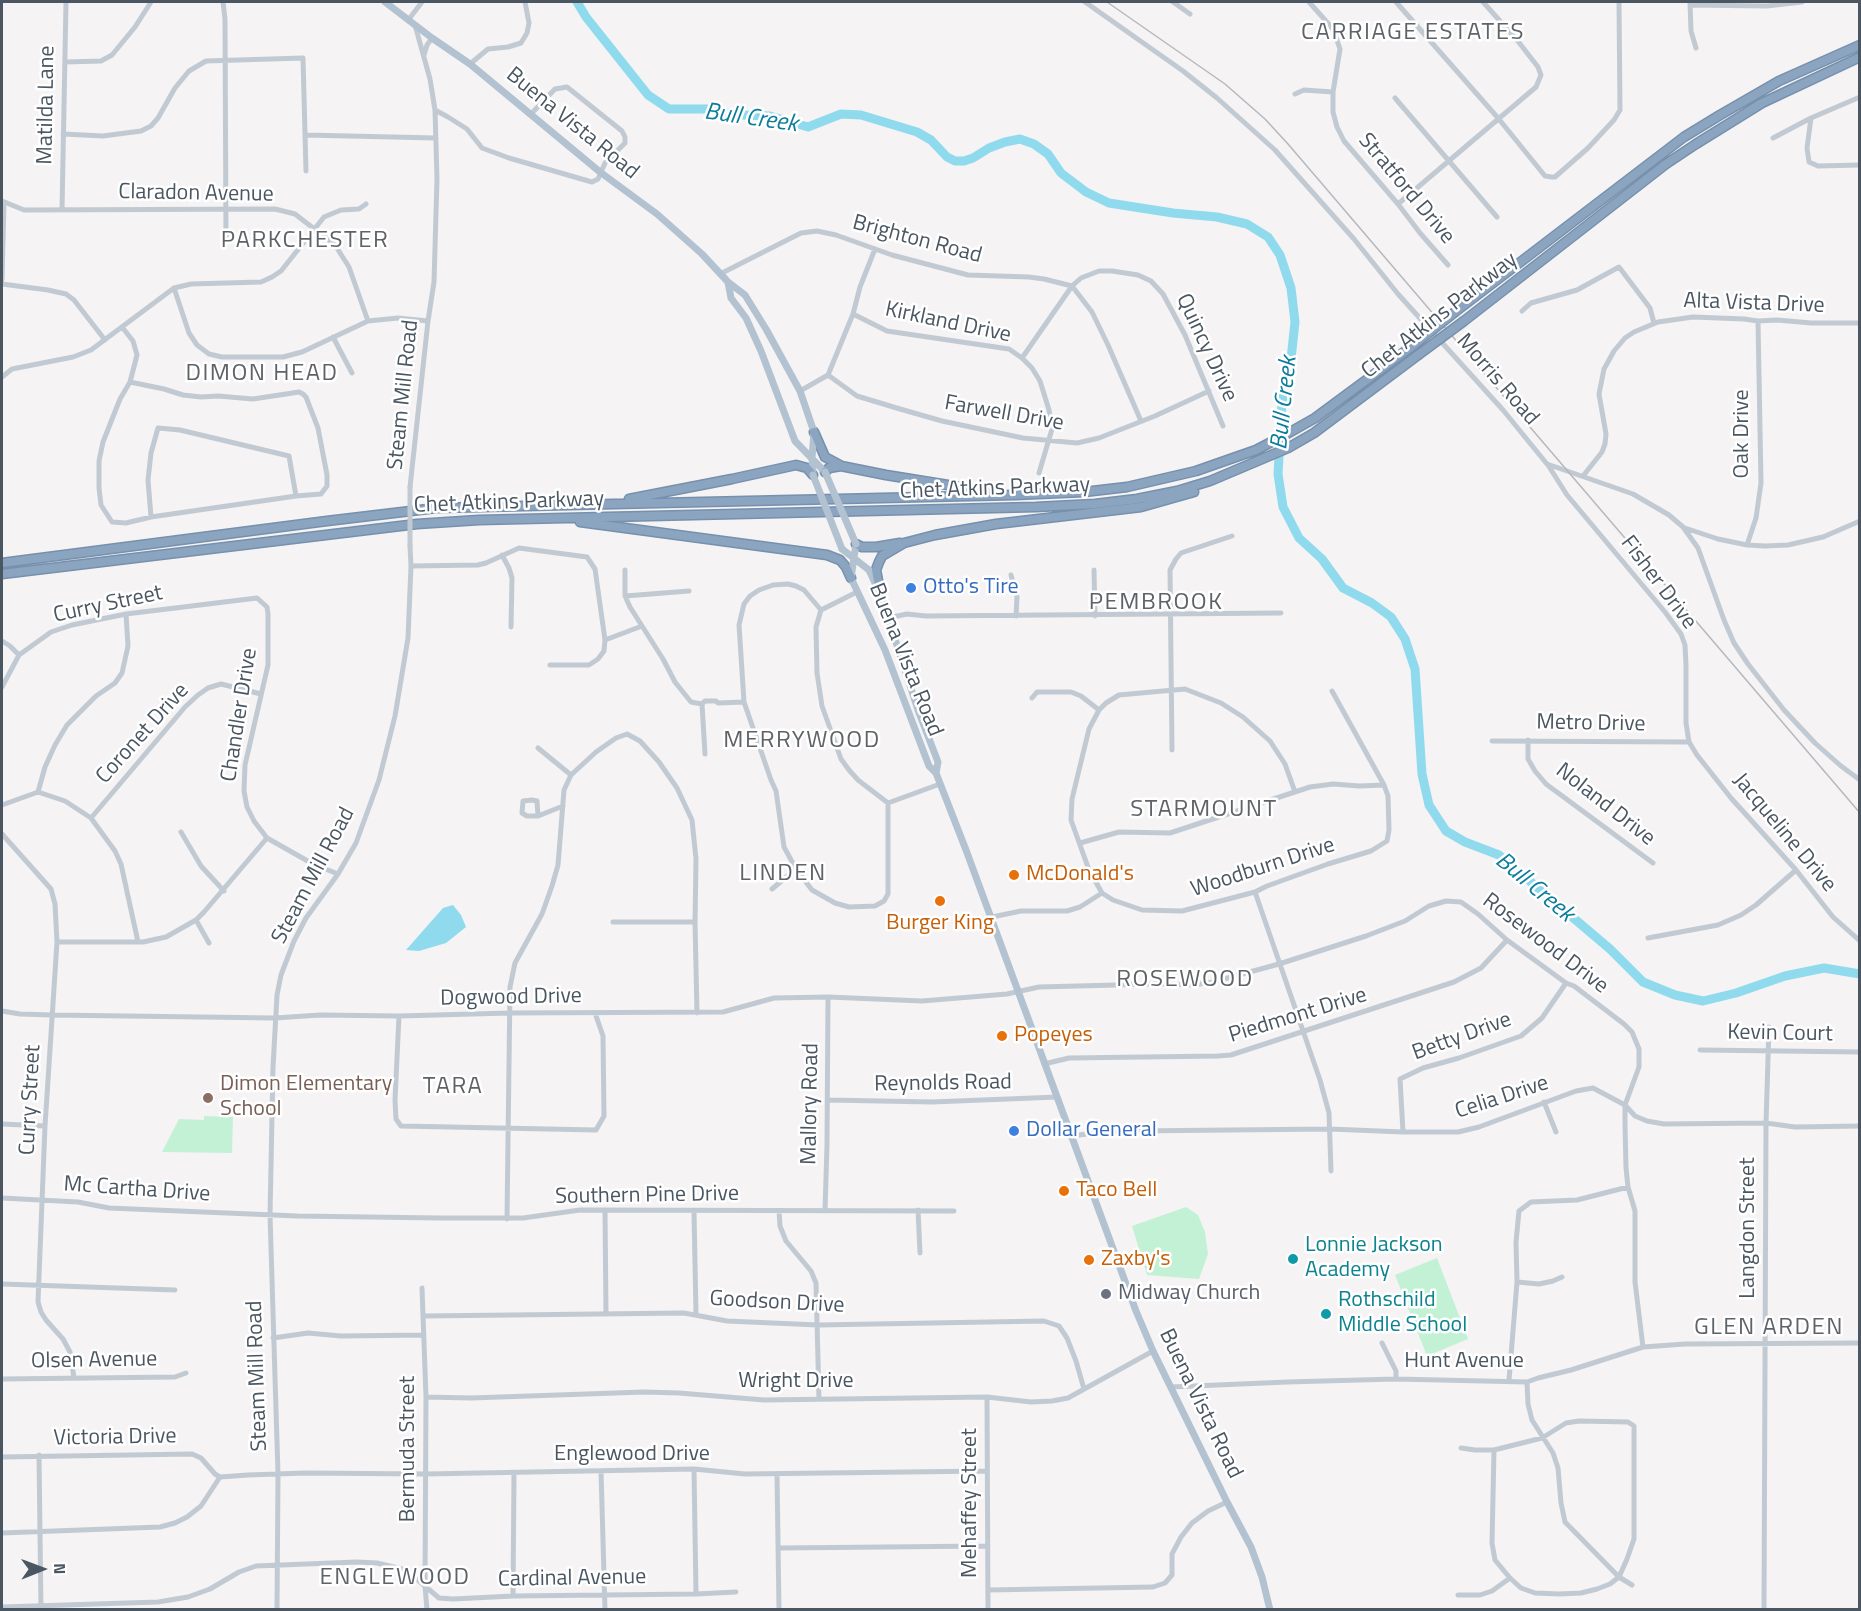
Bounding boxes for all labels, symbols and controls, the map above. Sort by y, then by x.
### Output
district label: CARRIAGE ESTATES [1301,19,1525,47]
street label: Matilda Lane [33,45,61,165]
street label: Buena Vista Road [500,62,644,186]
water label: Bull Creek [703,98,799,140]
street label: Stratford Drive [1352,128,1460,250]
street label: Claradon Avenue [118,179,274,209]
street label: Brighton Road [850,210,984,270]
district label: PARKCHESTER [221,227,389,255]
street label: Chet Atkins Parkway [1357,247,1523,385]
street label: Alta Vista Drive [1683,288,1825,320]
street label: Quincy Drive [1170,290,1242,406]
street label: Kirkland Drive [883,297,1013,349]
street label: Steam Mill Road [383,319,425,471]
street label: Morris Road [1450,329,1544,431]
water label: Bull Creek [1266,355,1304,451]
district label: DIMON HEAD [185,360,339,388]
street label: Oak Drive [1730,389,1756,479]
street label: Farwell Drive [942,391,1066,437]
street label: Chet Atkins Parkway [899,472,1091,506]
street label: Chet Atkins Parkway [413,486,605,520]
street label: Fisher Drive [1614,531,1702,635]
place label: Otto's Tire [923,575,1019,601]
street label: Buena Vista Road [862,579,948,741]
street label: Curry Street [51,581,165,629]
marker: Otto's Tire [904,581,918,595]
district label: PEMBROOK [1089,589,1223,617]
street label: Chandler Drive [216,646,264,784]
street label: Coronet Drive [91,678,195,790]
street label: Metro Drive [1536,710,1646,738]
district label: MERRYWOOD [723,727,881,755]
street label: Noland Drive [1550,758,1660,852]
street label: Jacqueline Drive [1727,768,1841,898]
district label: STARMOUNT [1130,796,1278,824]
street label: Steam Mill Road [267,803,361,949]
street label: Woodburn Drive [1188,832,1338,904]
water label: Bull Creek [1489,847,1579,929]
district label: LINDEN [739,860,827,888]
place label: McDonald's [1026,862,1134,888]
marker: McDonald's [1007,868,1021,882]
street label: Rosewood Drive [1477,888,1613,1000]
marker: Burger King [933,894,947,908]
place label: Burger King [886,911,994,937]
district label: ROSEWOOD [1116,966,1254,994]
street label: Piedmont Drive [1226,982,1370,1050]
street label: Dogwood Drive [440,984,582,1012]
street label: Betty Drive [1409,1007,1515,1067]
street label: Kevin Court [1727,1020,1833,1048]
place label: Popeyes [1014,1023,1093,1049]
marker: Popeyes [995,1029,1009,1043]
street label: Mallory Road [797,1043,825,1165]
street label: Curry Street [15,1044,47,1156]
street label: Reynolds Road [874,1070,1012,1098]
street label: Celia Drive [1452,1070,1552,1126]
place label: Dimon Elementary School [220,1072,392,1124]
district label: TARA [423,1073,483,1101]
marker: Dimon Elementary School [201,1091,215,1105]
place label: Dollar General [1026,1118,1157,1144]
marker: Dollar General [1007,1124,1021,1138]
street label: Langdon Street [1736,1157,1762,1299]
street label: Mc Cartha Drive [63,1172,211,1208]
place label: Taco Bell [1076,1178,1157,1204]
street label: Southern Pine Drive [555,1181,739,1211]
marker: Taco Bell [1057,1184,1071,1198]
place label: Lonnie Jackson Academy [1305,1233,1443,1284]
place label: Zaxby's [1101,1247,1170,1273]
marker: Lonnie Jackson Academy [1286,1252,1300,1266]
marker: Zaxby's [1082,1253,1096,1267]
place label: Midway Church [1118,1281,1260,1307]
street label: Goodson Drive [709,1286,845,1320]
marker: Midway Church [1099,1287,1113,1301]
place label: Rothschild Middle School [1338,1288,1467,1340]
street label: Steam Mill Road [242,1300,274,1452]
marker: Rothschild Middle School [1319,1307,1333,1321]
district label: GLEN ARDEN [1694,1314,1844,1342]
street label: Buena Vista Road [1152,1325,1248,1483]
street label: Olsen Avenue [31,1347,157,1375]
street label: Hunt Avenue [1404,1349,1524,1375]
street label: Wright Drive [738,1369,854,1395]
street label: Bermuda Street [396,1376,422,1522]
street label: Victoria Drive [53,1424,177,1452]
street label: Mehaffey Street [958,1428,984,1578]
street label: Englewood Drive [554,1442,710,1468]
north arrow [12,1539,72,1599]
text: N [48,1563,72,1574]
district label: ENGLEWOOD [320,1564,470,1592]
street label: Cardinal Avenue [498,1565,646,1593]

